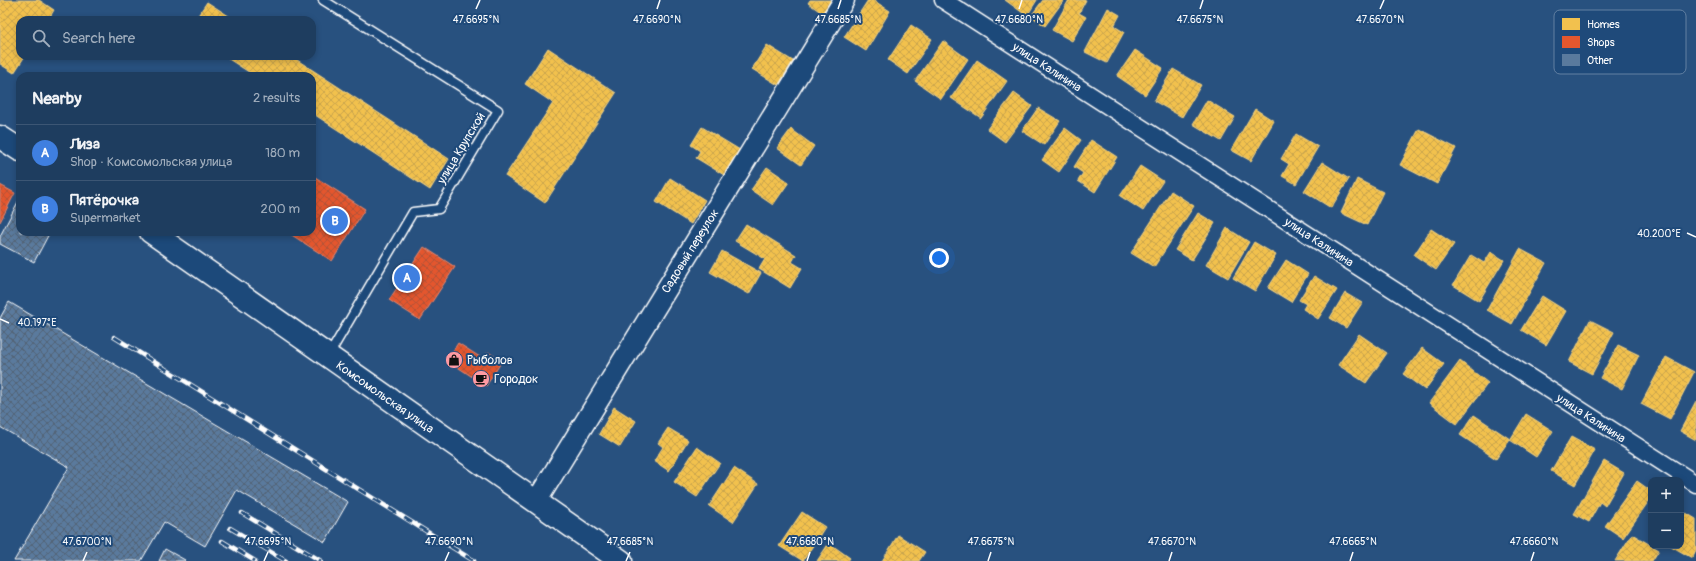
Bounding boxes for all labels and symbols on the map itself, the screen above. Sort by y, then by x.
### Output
legend [1554,10,1686,74]
text: 47.6695°N [453,14,500,26]
text: 47.6690°N [633,14,681,26]
text: 47.6685°N [815,14,861,26]
text: 47.6680°N [995,14,1043,26]
text: 47.6675°N [1177,14,1224,26]
text: 47.6670°N [1356,14,1404,26]
text: Homes [1587,18,1620,31]
text: Shops [1587,36,1615,49]
street label: улица Калинина [1008,39,1085,96]
text: Other [1587,54,1613,67]
street label: улица Крупской [434,110,489,188]
pin: B [322,206,348,236]
street label: Садовый переулок [659,206,722,296]
street label: улица Калинина [1280,214,1357,271]
text: 40.200°E [1637,228,1681,240]
your location [929,248,949,268]
pin: A [394,263,420,293]
text: 40.197°E [18,317,56,329]
shop icon: Рыболов [444,350,464,370]
place label: Рыболов [467,353,513,368]
street label: Комсомольская улица [333,358,437,437]
cafe icon: Городок [471,369,491,389]
place label: Городок [494,372,538,387]
street label: улица Калинина [1552,390,1629,447]
text: 47.6700°N [62,536,112,548]
text: 47.6695°N [245,536,292,548]
text: 47.6690°N [425,536,473,548]
text: 47.6685°N [607,536,653,548]
text: 47.6680°N [786,536,834,548]
text: 47.6675°N [968,536,1015,548]
text: 47.6670°N [1148,536,1196,548]
text: 47.6665°N [1329,536,1377,548]
text: 47.6660°N [1510,536,1559,548]

